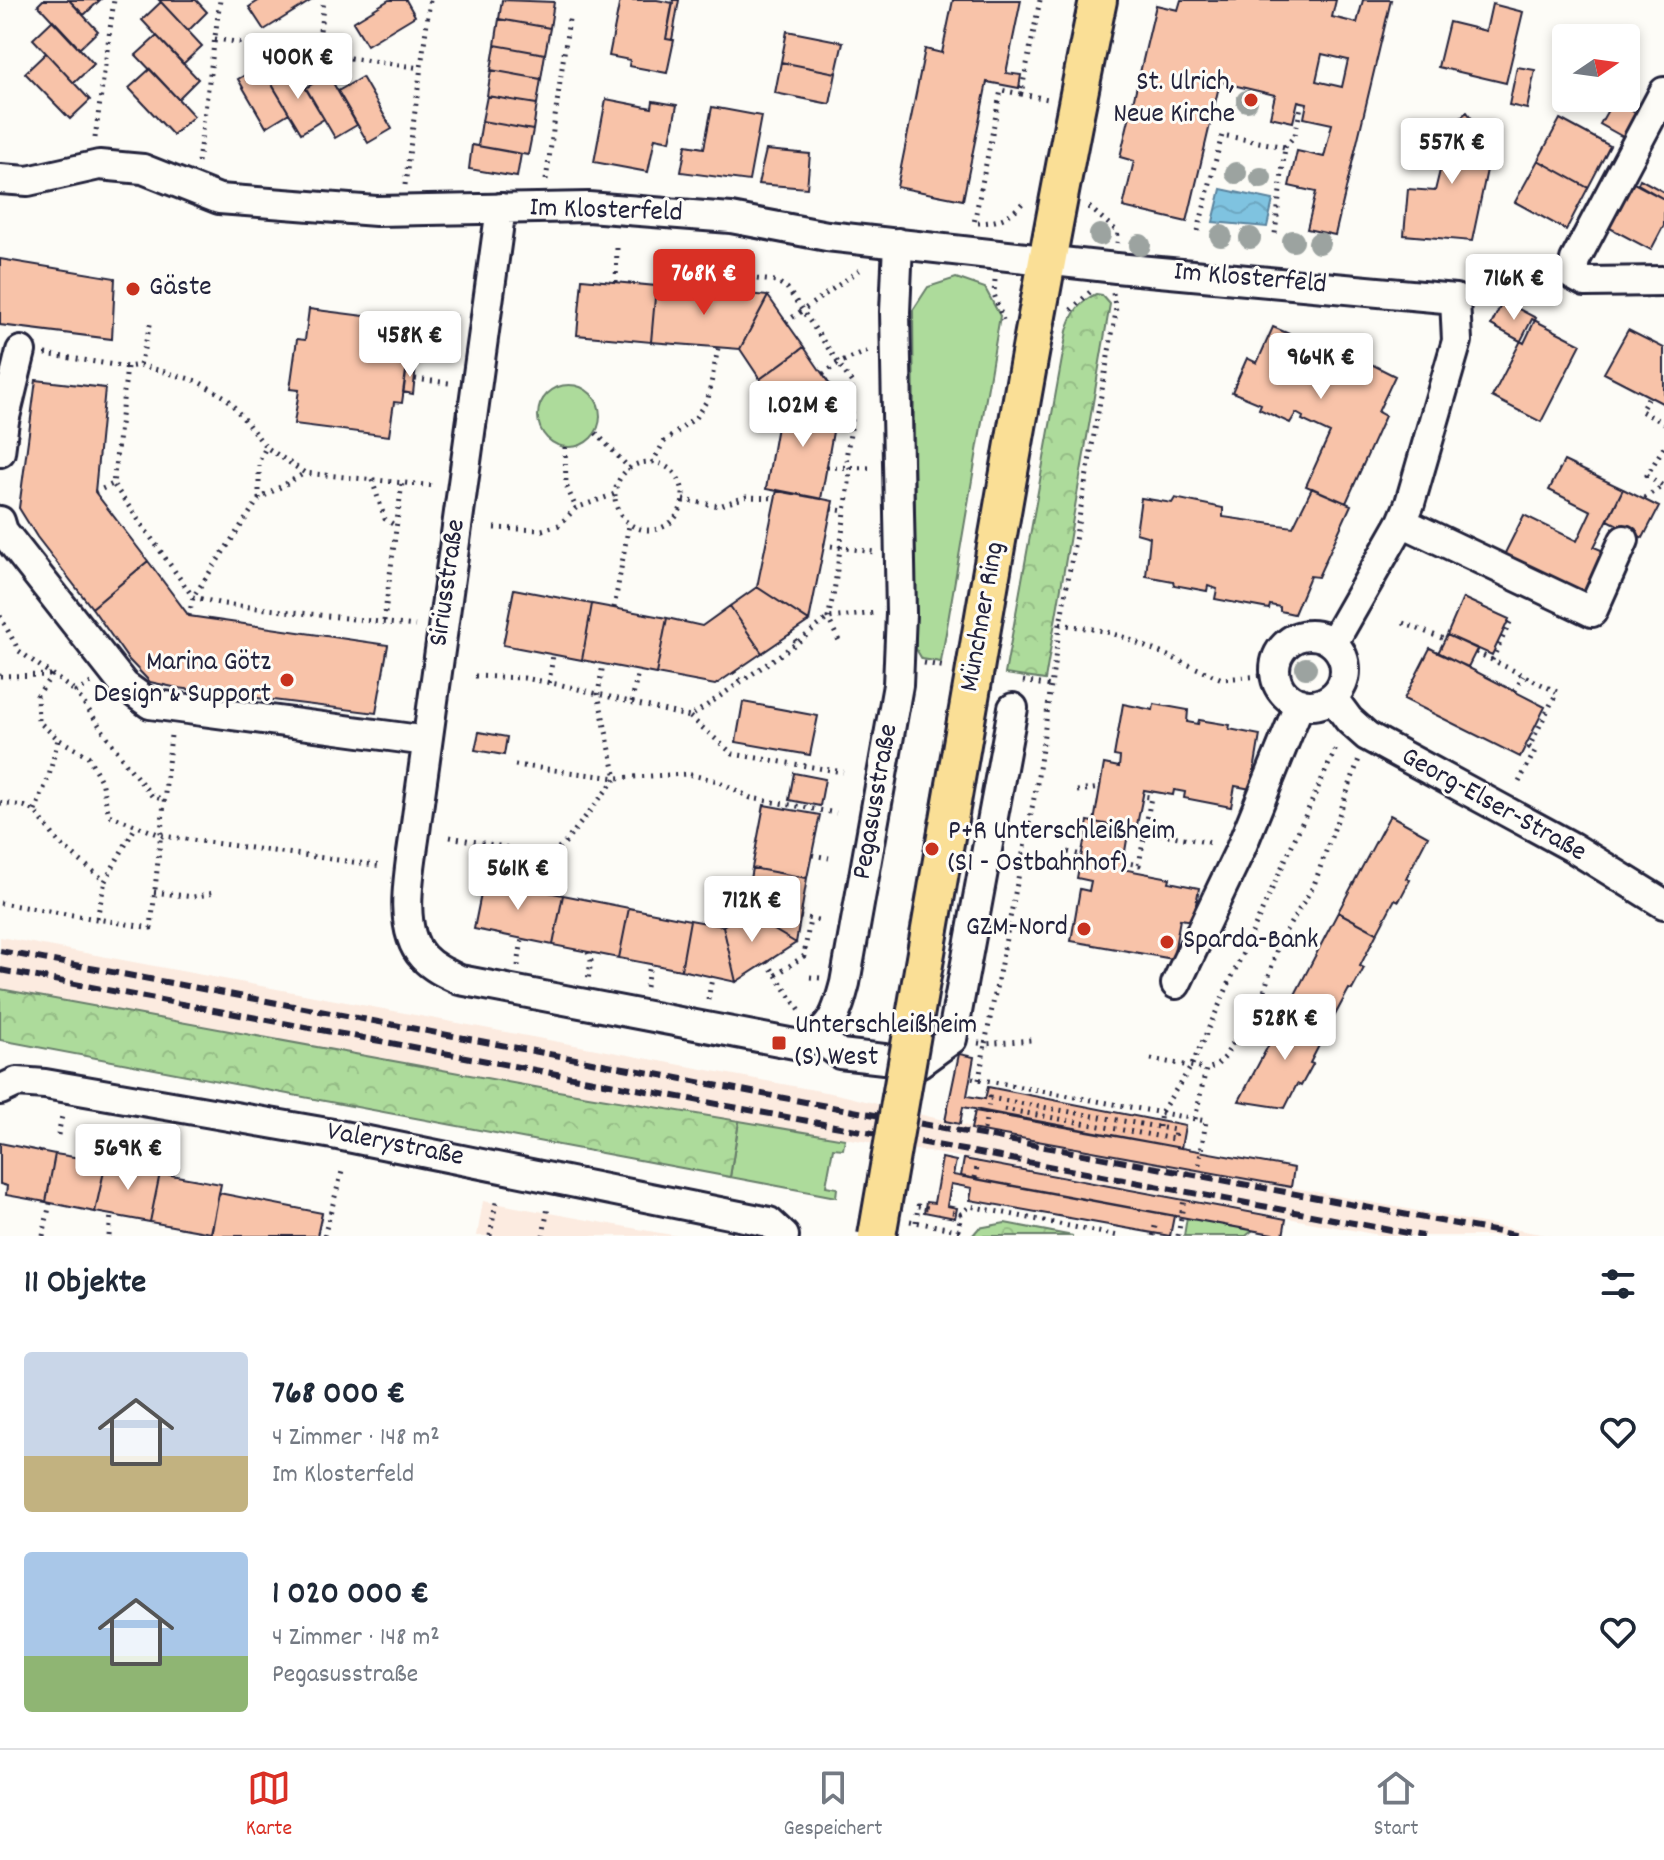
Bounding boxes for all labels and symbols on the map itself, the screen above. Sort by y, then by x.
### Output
north arrow [1552,24,1640,112]
pin: 400K € [233,33,363,101]
place label: St. Ulrich, Neue Kirche [1113,64,1235,136]
marker: St. Ulrich, Neue Kirche [1242,91,1260,109]
pin: 557K € [1387,118,1517,186]
street label: Im Klosterfeld [529,189,683,235]
pin: 768K € [639,249,769,317]
street label: Im Klosterfeld [1172,253,1328,307]
pin: 716K € [1449,254,1579,322]
place label: Gäste [149,269,212,309]
marker: Gäste [124,280,142,298]
pin: 458K € [345,311,475,379]
pin: 964K € [1256,333,1386,401]
pin: 1.02M € [729,381,877,449]
street label: Siriusstraße [420,517,478,649]
street label: Münchner Ring [951,539,1017,695]
place label: Marina Götz Design & Support [94,644,271,716]
marker: Marina Götz Design & Support [278,671,296,689]
street label: Pegasusstraße [844,721,910,883]
street label: Georg-Elser-Straße [1393,738,1593,874]
place label: P+R Unterschleißheim (S1 - Ostbahnhof) [948,813,1176,885]
marker: P+R Unterschleißheim (S1 - Ostbahnhof) [923,840,941,858]
pin: 561K € [453,844,583,912]
pin: 712K € [687,876,817,944]
place label: GZM-Nord [966,909,1068,949]
marker: GZM-Nord [1075,920,1093,938]
place label: Sparda-Bank [1183,922,1318,962]
marker: Sparda-Bank [1158,933,1176,951]
pin: 528K € [1220,994,1350,1062]
place label: Unterschleißheim (S) West [795,1007,977,1079]
marker: Unterschleißheim (S) West [770,1034,788,1052]
street label: Valerystraße [323,1113,467,1179]
pin: 569K € [63,1124,193,1192]

